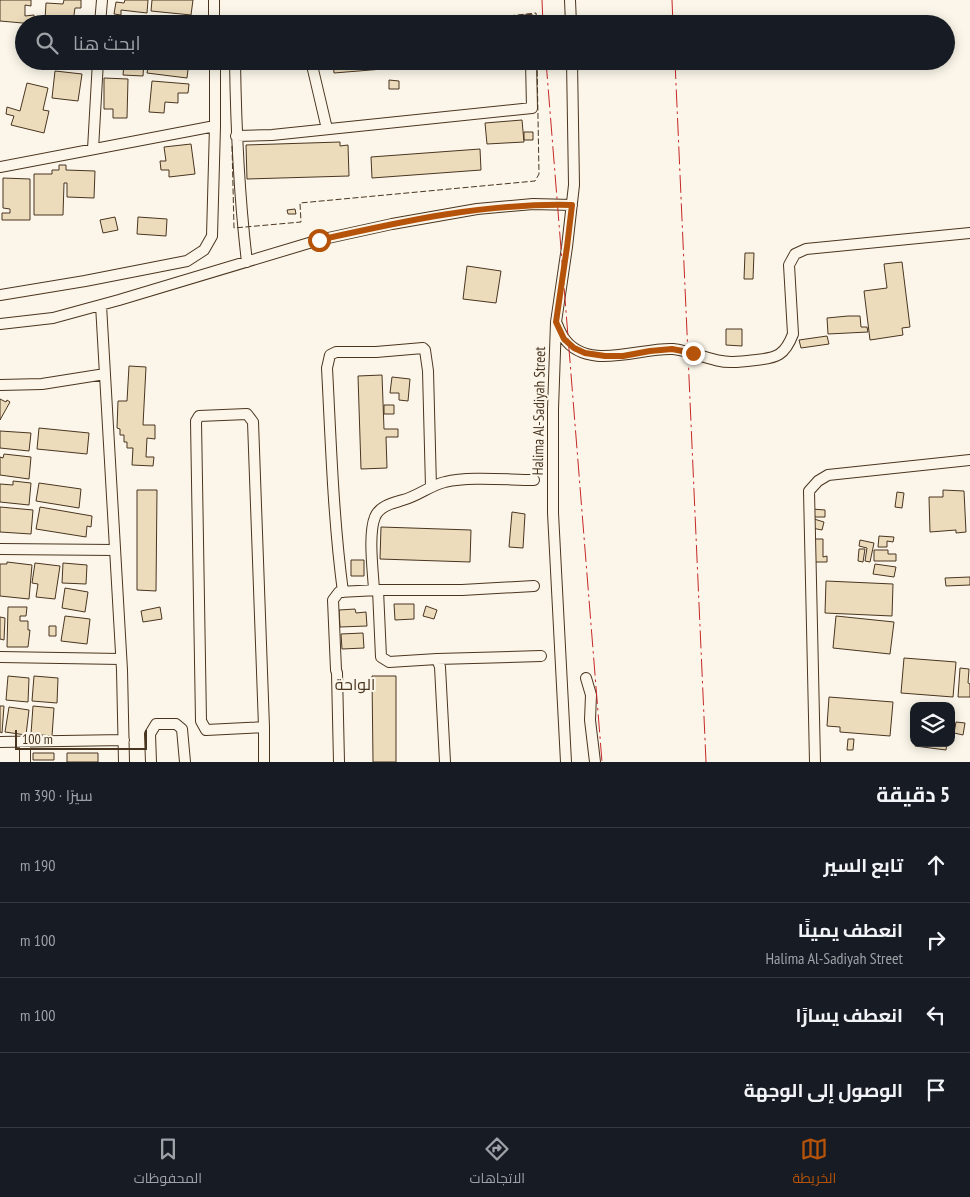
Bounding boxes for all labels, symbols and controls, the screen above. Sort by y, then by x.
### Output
search box [15,15,955,70]
icon: search [33,29,61,57]
text: ابحث هنا [73,31,141,55]
route start [308,229,331,252]
route end [682,342,705,365]
street label: Halima Al-Sadiyah Street [528,346,549,476]
district label: الواحة [335,674,375,694]
map controls [910,702,955,747]
button: layers [910,702,955,747]
scale bar [15,727,148,750]
text: 100 m [22,730,53,748]
text: 5 دقيقة [876,781,950,808]
text: سيرًا · 390 m [20,785,93,805]
icon: ahead [922,851,950,879]
text: تابع السير [824,853,903,877]
text: 190 m [20,855,55,875]
text: انعطف يمينًا [798,918,903,942]
icon: right [922,926,950,954]
text: 100 m [20,930,55,950]
text: Halima Al-Sadiyah Street [765,948,903,968]
icon: left [922,1001,950,1029]
text: انعطف يسارًا [795,1003,903,1027]
text: 100 m [20,1005,55,1025]
icon: arrive [922,1076,950,1104]
text: الوصول إلى الوجهة [744,1078,903,1102]
tab: المحفوظات [134,1135,202,1191]
tab: الاتجاهات [470,1135,525,1191]
tab: الخريطة [793,1135,836,1191]

